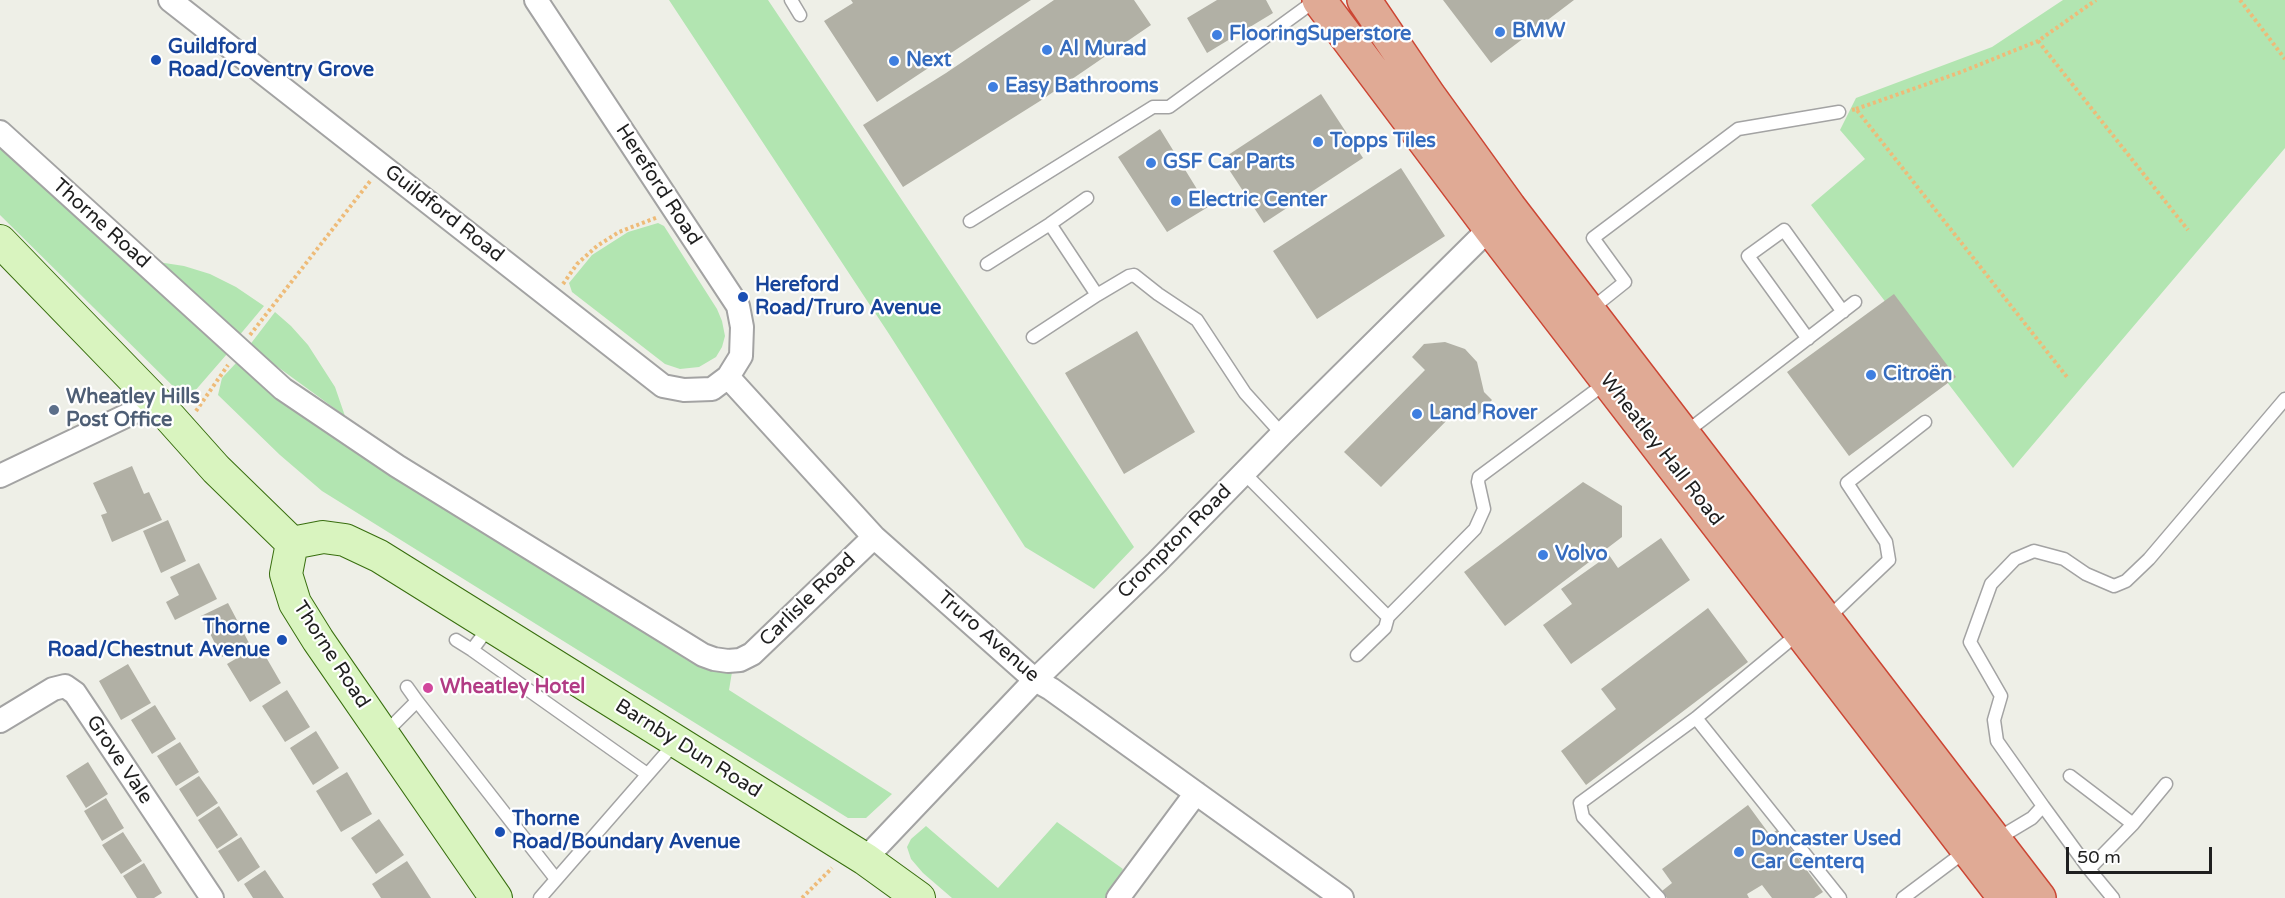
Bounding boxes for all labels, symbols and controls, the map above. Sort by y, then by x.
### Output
place label: BMW [1512,20,1565,44]
place label: FlooringSuperstore [1229,23,1411,47]
marker: BMW [1493,25,1507,39]
marker: FlooringSuperstore [1210,28,1224,42]
place label: Guildford Road/Coventry Grove [168,36,374,83]
place label: Al Murad [1059,38,1147,62]
marker: Al Murad [1040,43,1054,57]
place label: Next [906,49,951,73]
marker: Guildford Road/Coventry Grove [149,53,163,67]
marker: Next [887,54,901,68]
place label: Easy Bathrooms [1005,75,1159,99]
marker: Easy Bathrooms [986,80,1000,94]
street label: Hereford Road [610,120,706,250]
place label: Topps Tiles [1330,130,1436,154]
marker: Topps Tiles [1311,135,1325,149]
place label: GSF Car Parts [1163,151,1295,175]
marker: GSF Car Parts [1144,156,1158,170]
street label: Guildford Road [380,160,508,268]
street label: Thorne Road [47,174,155,274]
place label: Electric Center [1188,189,1327,213]
marker: Electric Center [1169,194,1183,208]
place label: Hereford Road/Truro Avenue [755,274,941,321]
marker: Hereford Road/Truro Avenue [736,290,750,304]
place label: Citroën [1883,363,1953,387]
marker: Citroën [1864,368,1878,382]
street label: Wheatley Hall Road [1594,369,1728,531]
place label: Wheatley Hills Post Office [66,386,200,433]
place label: Land Rover [1429,402,1537,426]
marker: Wheatley Hills Post Office [47,403,61,417]
marker: Land Rover [1410,407,1424,421]
street label: Crompton Road [1113,480,1237,604]
place label: Volvo [1555,543,1608,567]
street label: Carlisle Road [755,548,861,652]
marker: Volvo [1536,548,1550,562]
street label: Truro Avenue [932,586,1044,688]
street label: Thorne Road [287,597,375,713]
place label: Thorne Road/Chestnut Avenue [48,616,270,663]
marker: Thorne Road/Chestnut Avenue [275,633,289,647]
place label: Wheatley Hotel [440,676,585,700]
marker: Wheatley Hotel [421,681,435,695]
street label: Barnby Dun Road [610,694,766,804]
street label: Grove Vale [81,711,157,809]
place label: Thorne Road/Boundary Avenue [512,808,740,855]
marker: Thorne Road/Boundary Avenue [493,825,507,839]
place label: Doncaster Used Car Centerq [1751,828,1901,875]
scale bar [2069,835,2214,873]
marker: Doncaster Used Car Centerq [1732,845,1746,859]
text: 50 m [2077,846,2121,868]

